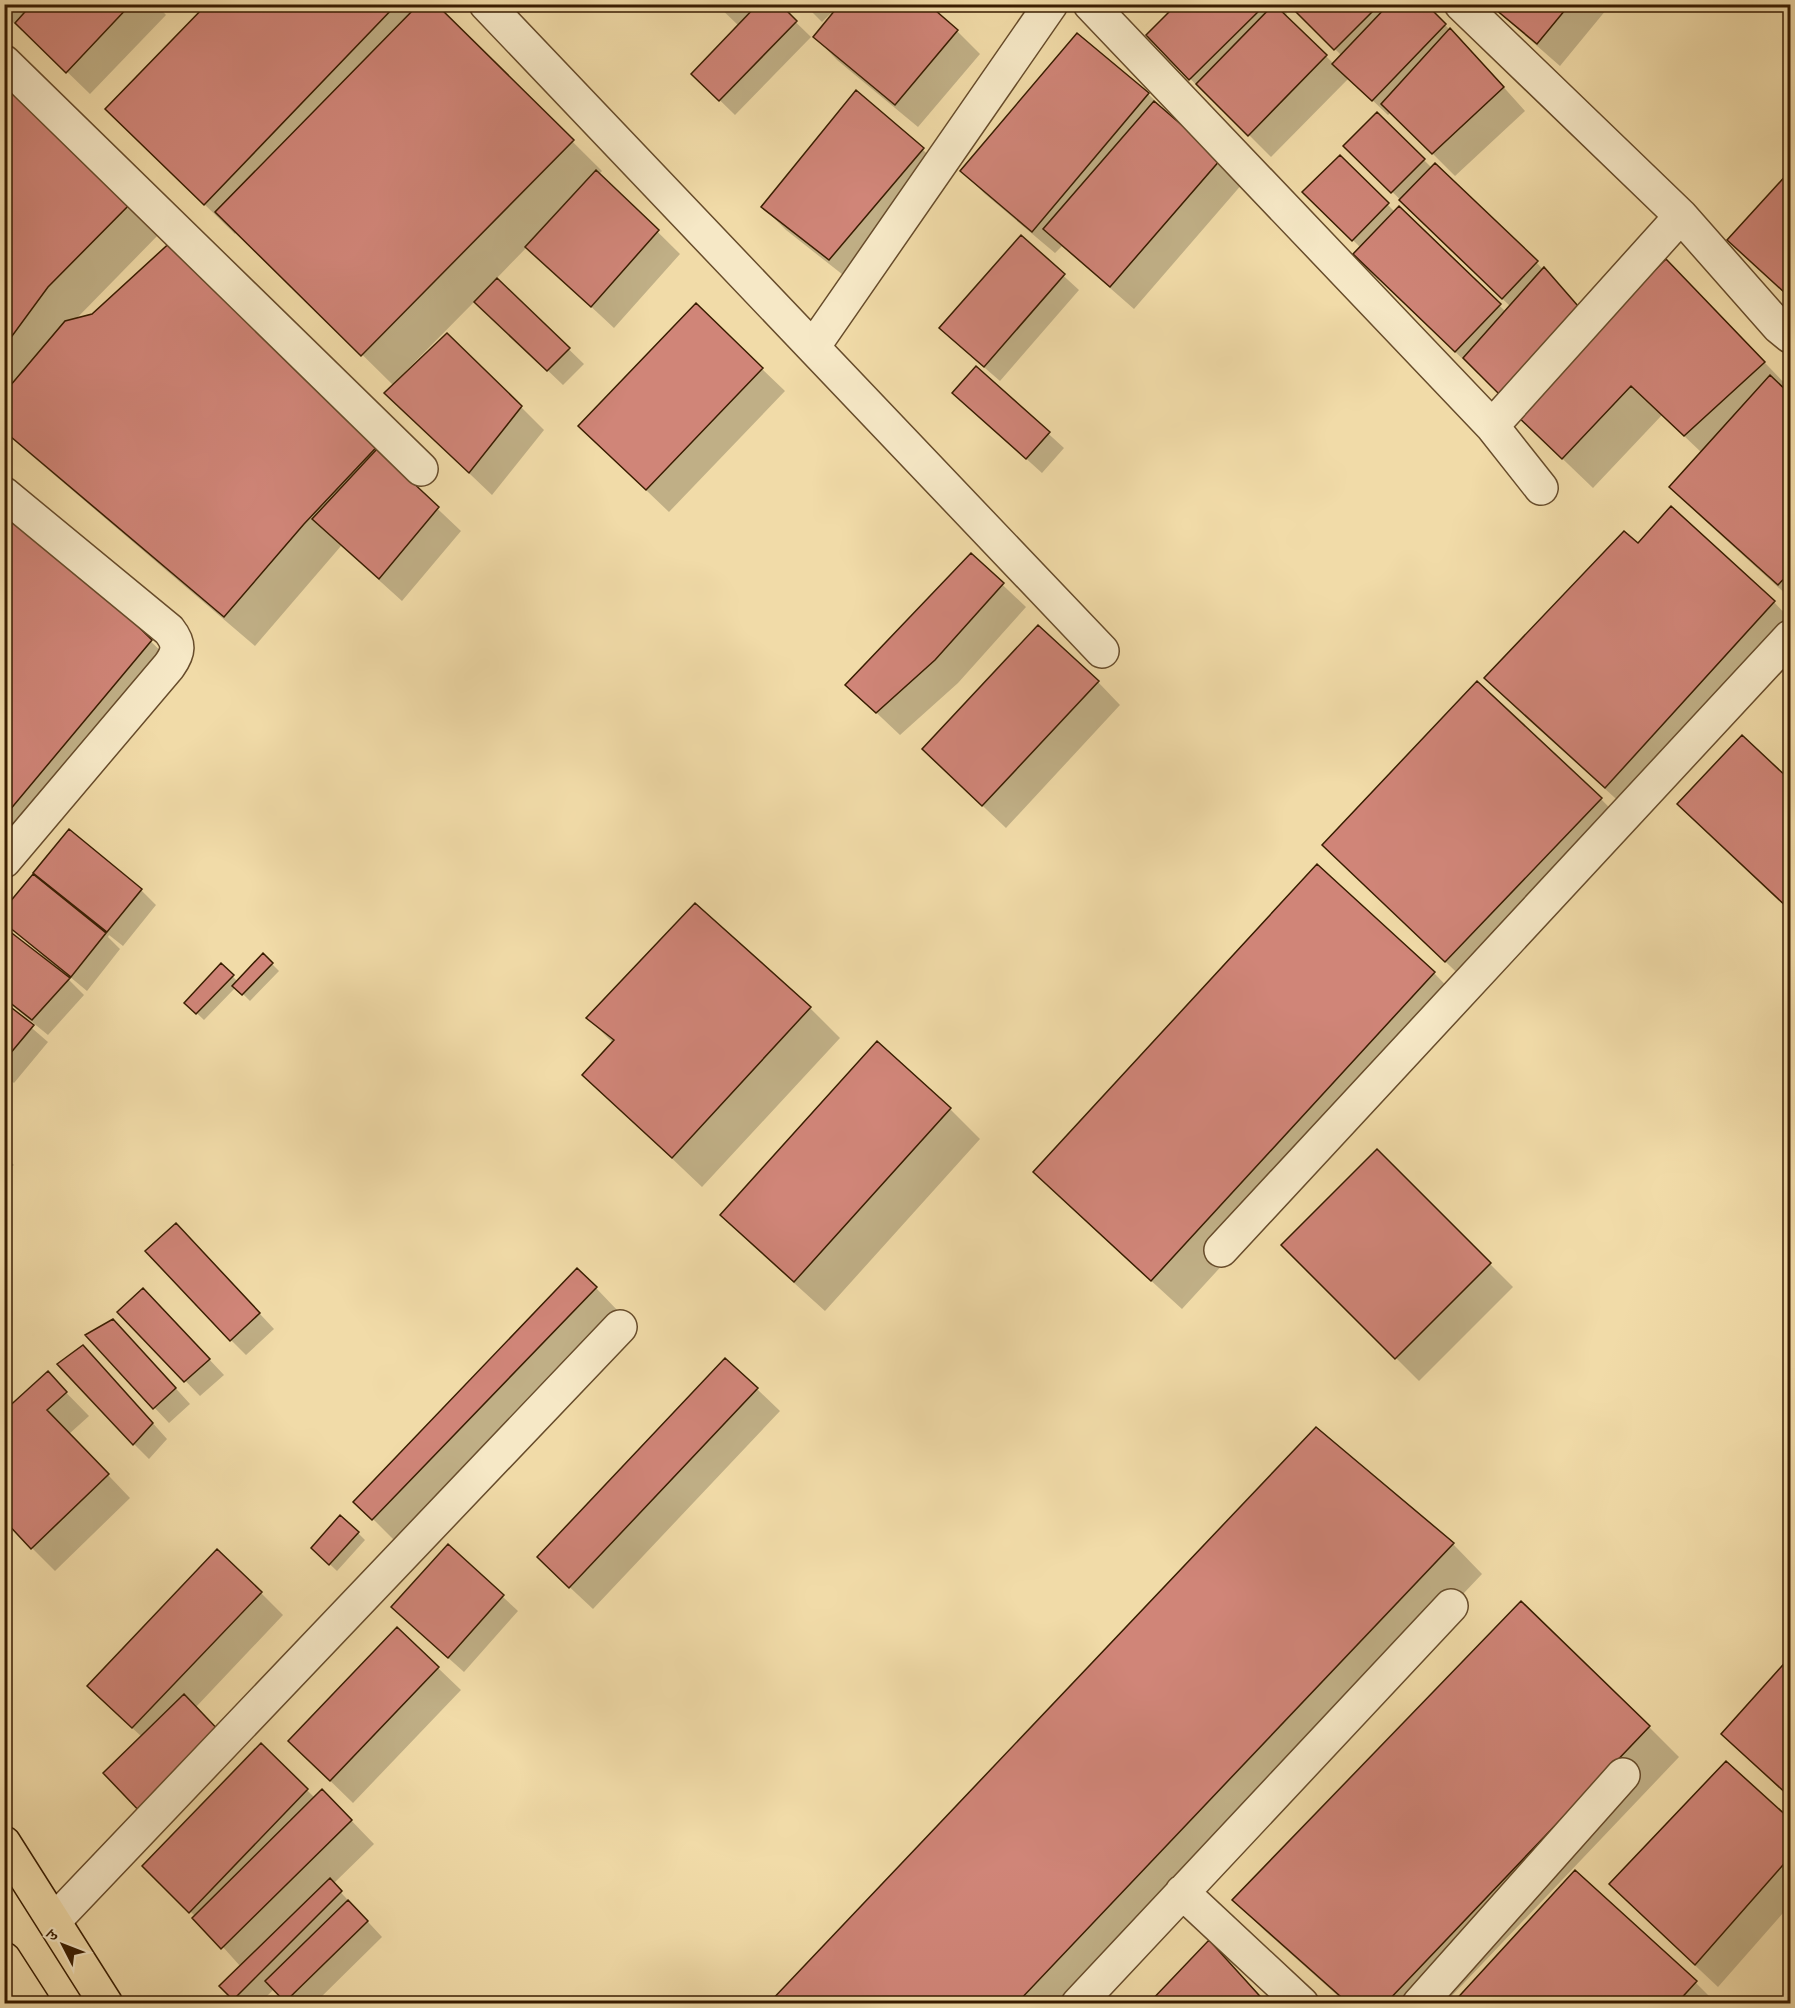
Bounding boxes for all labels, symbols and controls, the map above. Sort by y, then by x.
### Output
north arrow [33,1915,93,1975]
text: उ [42,1925,63,1945]

